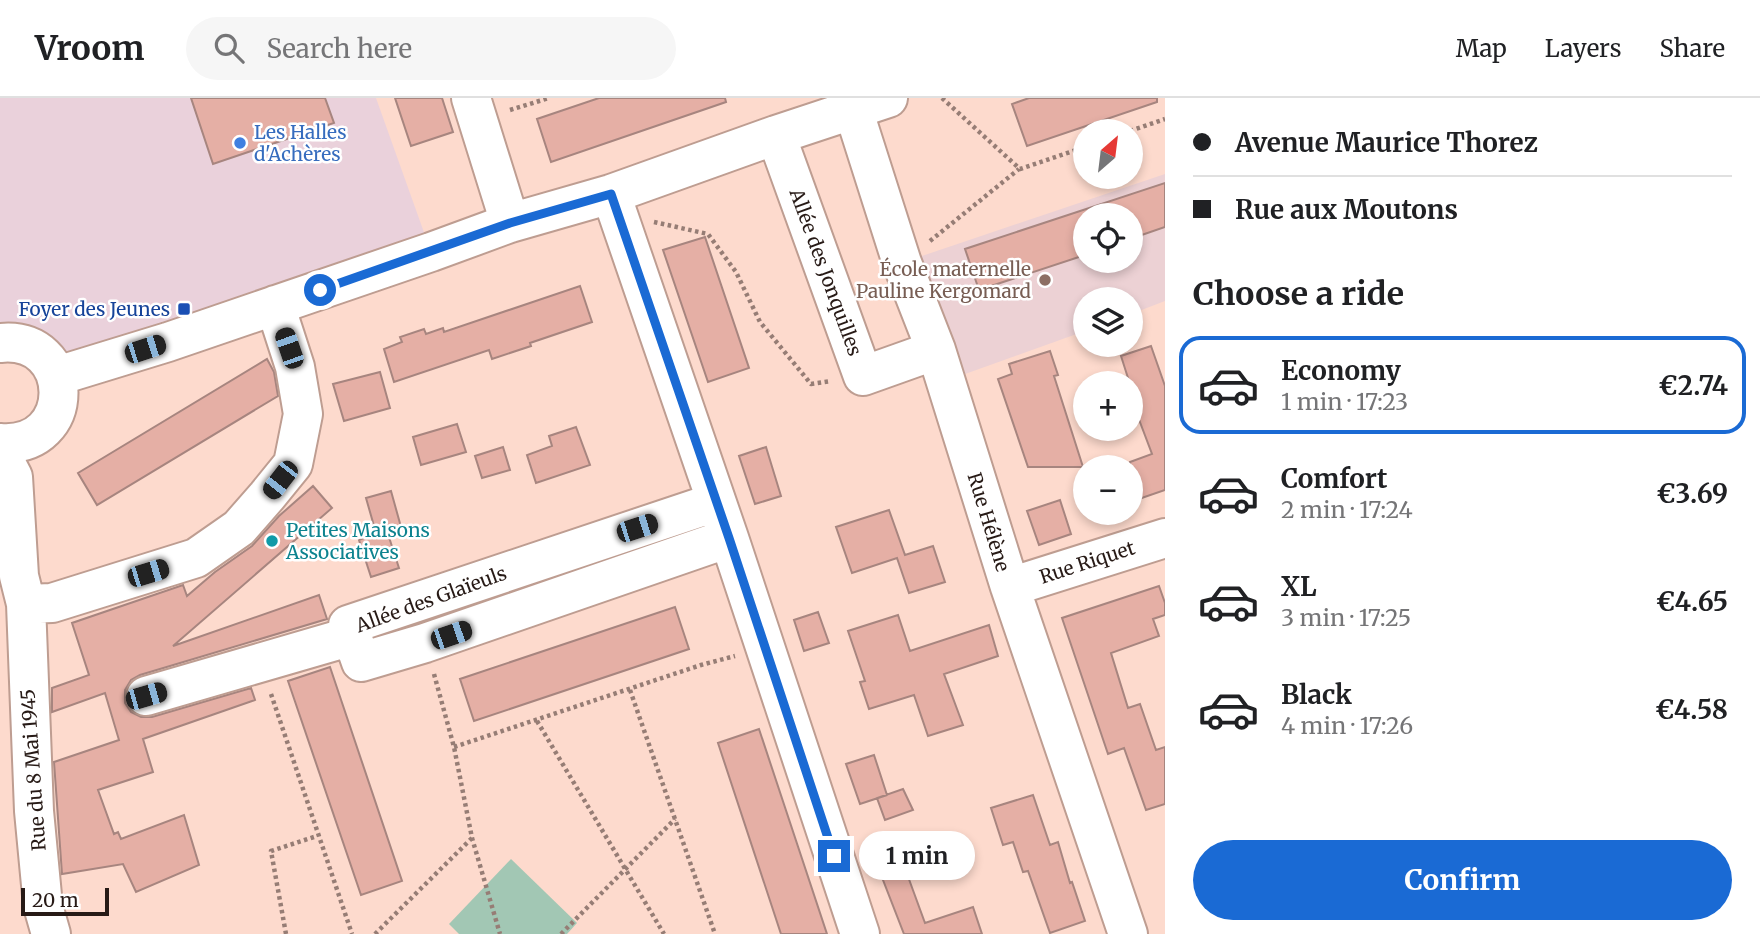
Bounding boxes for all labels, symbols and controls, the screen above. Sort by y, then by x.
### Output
search box [186,17,676,80]
text: Vroom [35,28,144,69]
icon: search [210,29,248,67]
text: Search here [266,32,412,65]
text: Map [1456,33,1507,64]
text: Layers [1545,33,1621,64]
text: Share [1659,33,1725,64]
north arrow [1073,119,1143,189]
map controls [1073,119,1143,525]
place label: Les Halles d'Achères [254,120,346,166]
text: Avenue Maurice Thorez [1235,126,1538,159]
marker: Les Halles d'Achères [232,135,248,151]
street label: Allée des Jonquilles [784,184,867,359]
text: Rue aux Moutons [1235,193,1458,226]
button: locate [1073,203,1143,273]
place label: École maternelle Pauline Kergomard [856,257,1031,303]
marker: École maternelle Pauline Kergomard [1037,272,1053,288]
route start [304,274,336,306]
text: Choose a ride [1193,274,1404,314]
button: layers [1073,287,1143,357]
place label: Foyer des Jeunes [19,297,170,321]
marker: Foyer des Jeunes [176,301,192,317]
car [273,325,306,371]
car [122,333,169,365]
icon: car [1197,354,1260,417]
text: Economy [1281,354,1401,387]
text: €2.74 [1658,369,1728,402]
button: + [1073,371,1143,441]
text: 1 min · 17:23 [1281,387,1408,416]
button: − [1073,455,1143,525]
car [259,457,302,503]
icon: car [1197,462,1260,525]
text: Comfort [1281,462,1387,495]
street label: Rue Hélène [963,470,1015,575]
text: €3.69 [1656,477,1728,510]
text: 2 min · 17:24 [1281,495,1413,524]
car [614,512,661,544]
place label: Petites Maisons Associatives [285,518,430,564]
marker: Petites Maisons Associatives [264,533,280,549]
street label: Rue Riquet [1036,535,1138,589]
car [125,557,172,589]
street label: Allée des Glaïeuls [351,561,510,638]
icon: car [1197,570,1260,633]
text: XL [1281,570,1317,603]
text: €4.65 [1656,585,1728,618]
text: 3 min · 17:25 [1281,603,1411,632]
car [428,618,475,652]
icon: car [1197,678,1260,741]
text: Black [1281,678,1352,711]
car [123,680,170,712]
street label: Rue du 8 Mai 1945 [15,688,51,852]
text: €4.58 [1655,693,1728,726]
text: 4 min · 17:26 [1281,711,1413,740]
callout: 1 min [858,832,974,880]
route end [818,840,850,872]
button: Confirm [1193,840,1732,920]
text: 1 min [886,841,948,870]
scale bar [21,885,108,917]
text: 20 m [32,888,79,912]

